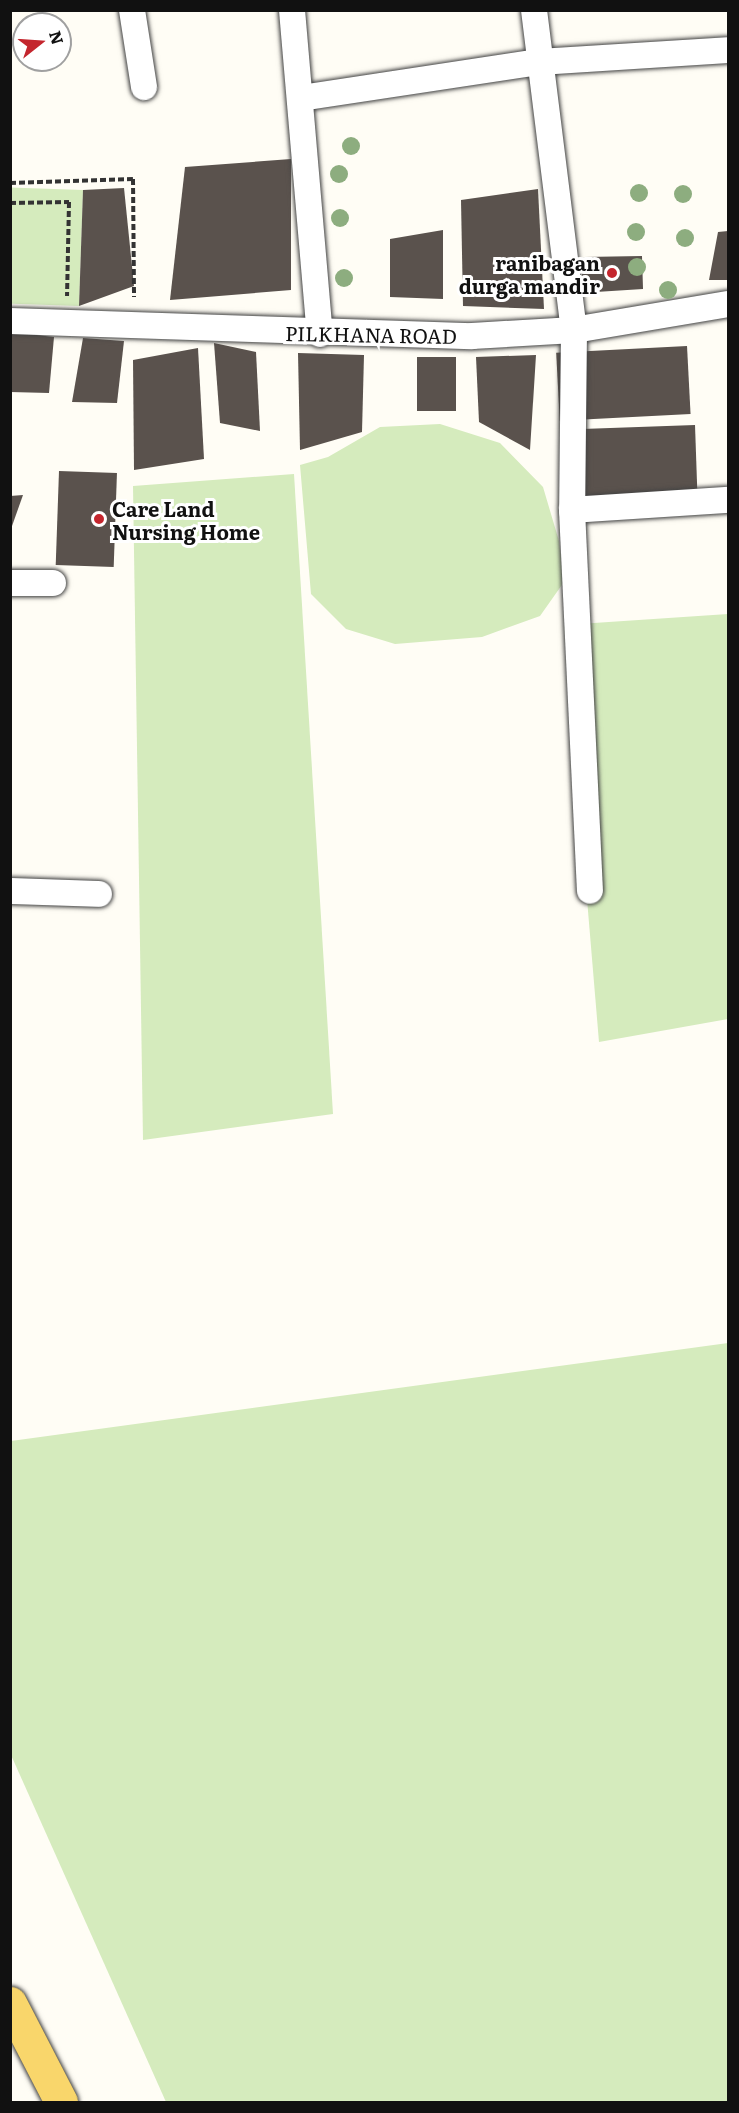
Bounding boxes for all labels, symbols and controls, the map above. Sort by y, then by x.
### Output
north arrow [12,12,72,72]
text: N [44,27,71,47]
place label: ranibagan durga mandir [459,250,600,297]
marker: ranibagan durga mandir [605,266,619,280]
street label: PILKHANA ROAD [285,321,457,347]
place label: Care Land Nursing Home [112,496,260,543]
marker: Care Land Nursing Home [90,510,108,528]

